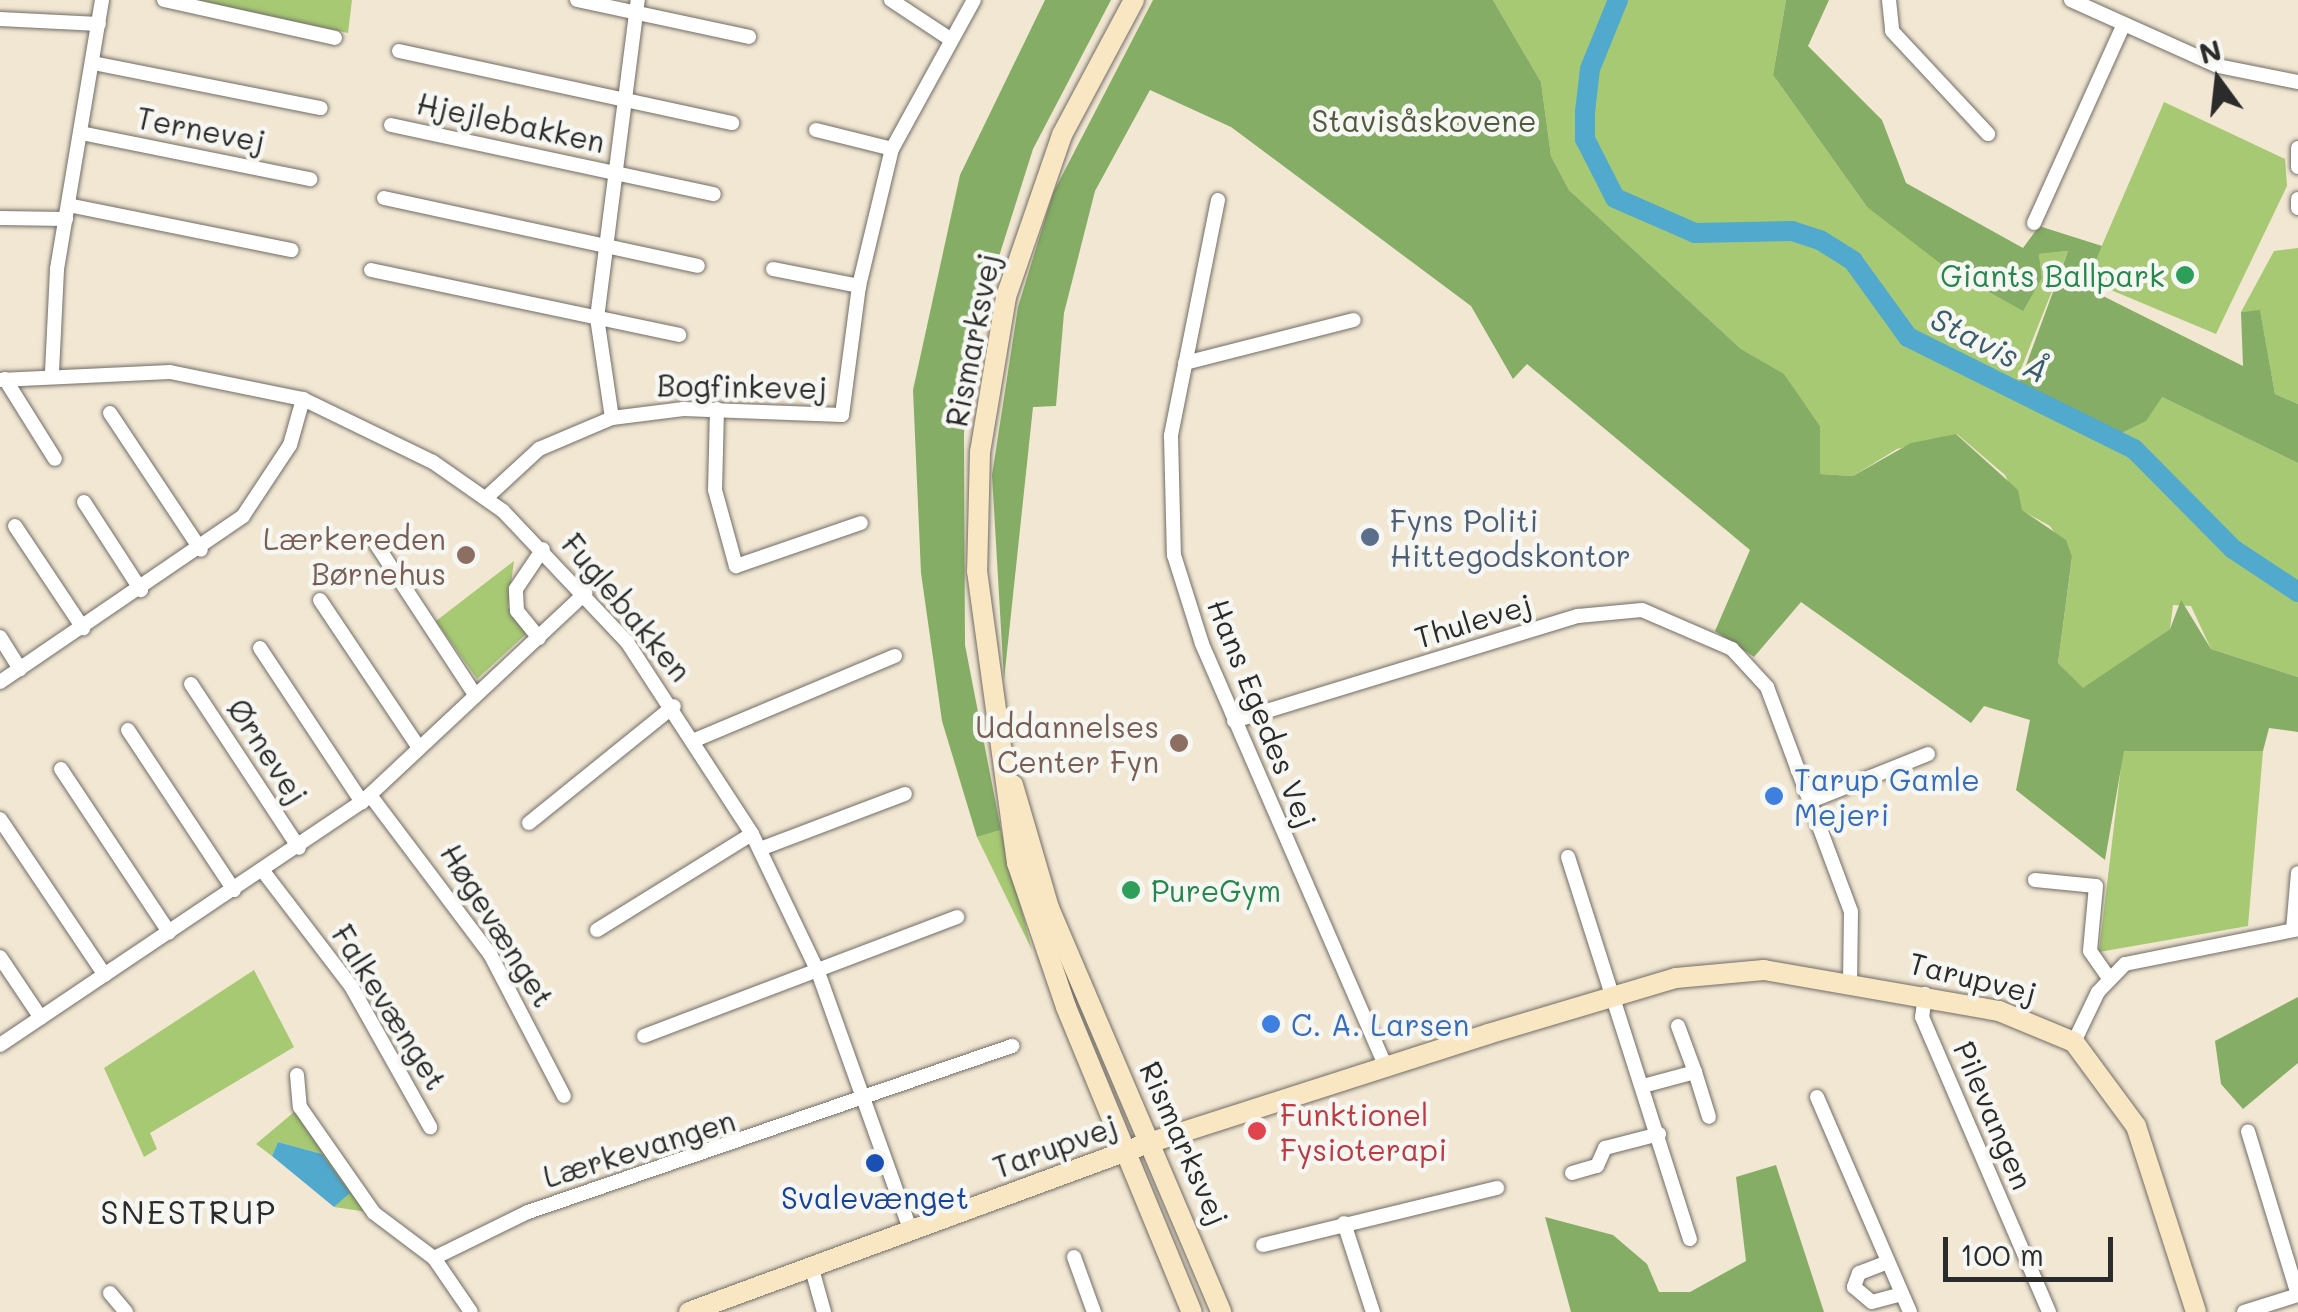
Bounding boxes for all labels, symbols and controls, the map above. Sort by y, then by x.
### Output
north arrow [2168,30,2268,130]
text: N [2195,31,2225,71]
street label: Hjejlebakken [414,85,608,159]
street label: Ternevej [134,99,268,159]
park label: Stavisåskovene [1311,102,1537,138]
street label: Rismarksvej [938,250,1006,430]
place label: Giants Ballpark [1940,257,2165,293]
marker: Giants Ballpark [2174,264,2196,286]
water label: Stavis Å [1925,298,2055,390]
street label: Bogfinkevej [657,367,827,405]
place label: Fyns Politi Hittegodskontor [1390,502,1631,572]
place label: Lærkereden Børnehus [263,520,446,590]
street label: Fuglebakken [555,526,699,688]
marker: Fyns Politi Hittegodskontor [1359,526,1381,548]
marker: Lærkereden Børnehus [455,544,477,566]
street label: Thulevej [1410,585,1536,655]
street label: Hans Egedes Vej [1201,593,1325,833]
street label: Ørnevej [221,691,315,811]
place label: Uddannelses Center Fyn [975,708,1159,778]
marker: Uddannelses Center Fyn [1168,732,1190,754]
place label: Tarup Gamle Mejeri [1794,761,1980,832]
marker: Tarup Gamle Mejeri [1763,785,1785,807]
street label: Høgevænget [434,837,562,1013]
place label: PureGym [1151,872,1281,908]
marker: PureGym [1120,879,1142,901]
street label: Falkevænget [325,918,455,1096]
street label: Tarupvej [1906,944,2040,1010]
place label: C. A. Larsen [1291,1006,1469,1042]
marker: C. A. Larsen [1260,1013,1282,1035]
street label: Pilevangen [1947,1036,2041,1194]
street label: Rismarksvej [1133,1055,1237,1231]
place label: Funktionel Fysioterapi [1280,1096,1447,1166]
street label: Lærkevangen [539,1102,739,1194]
street label: Tarupvej [988,1107,1122,1185]
marker: Funktionel Fysioterapi [1244,1118,1270,1144]
marker: Svalevænget [864,1152,886,1174]
place label: Svalevænget [781,1179,969,1215]
district label: SNESTRUP [100,1192,278,1230]
scale bar [1948,1217,2118,1279]
text: 100 m [1960,1234,2044,1274]

